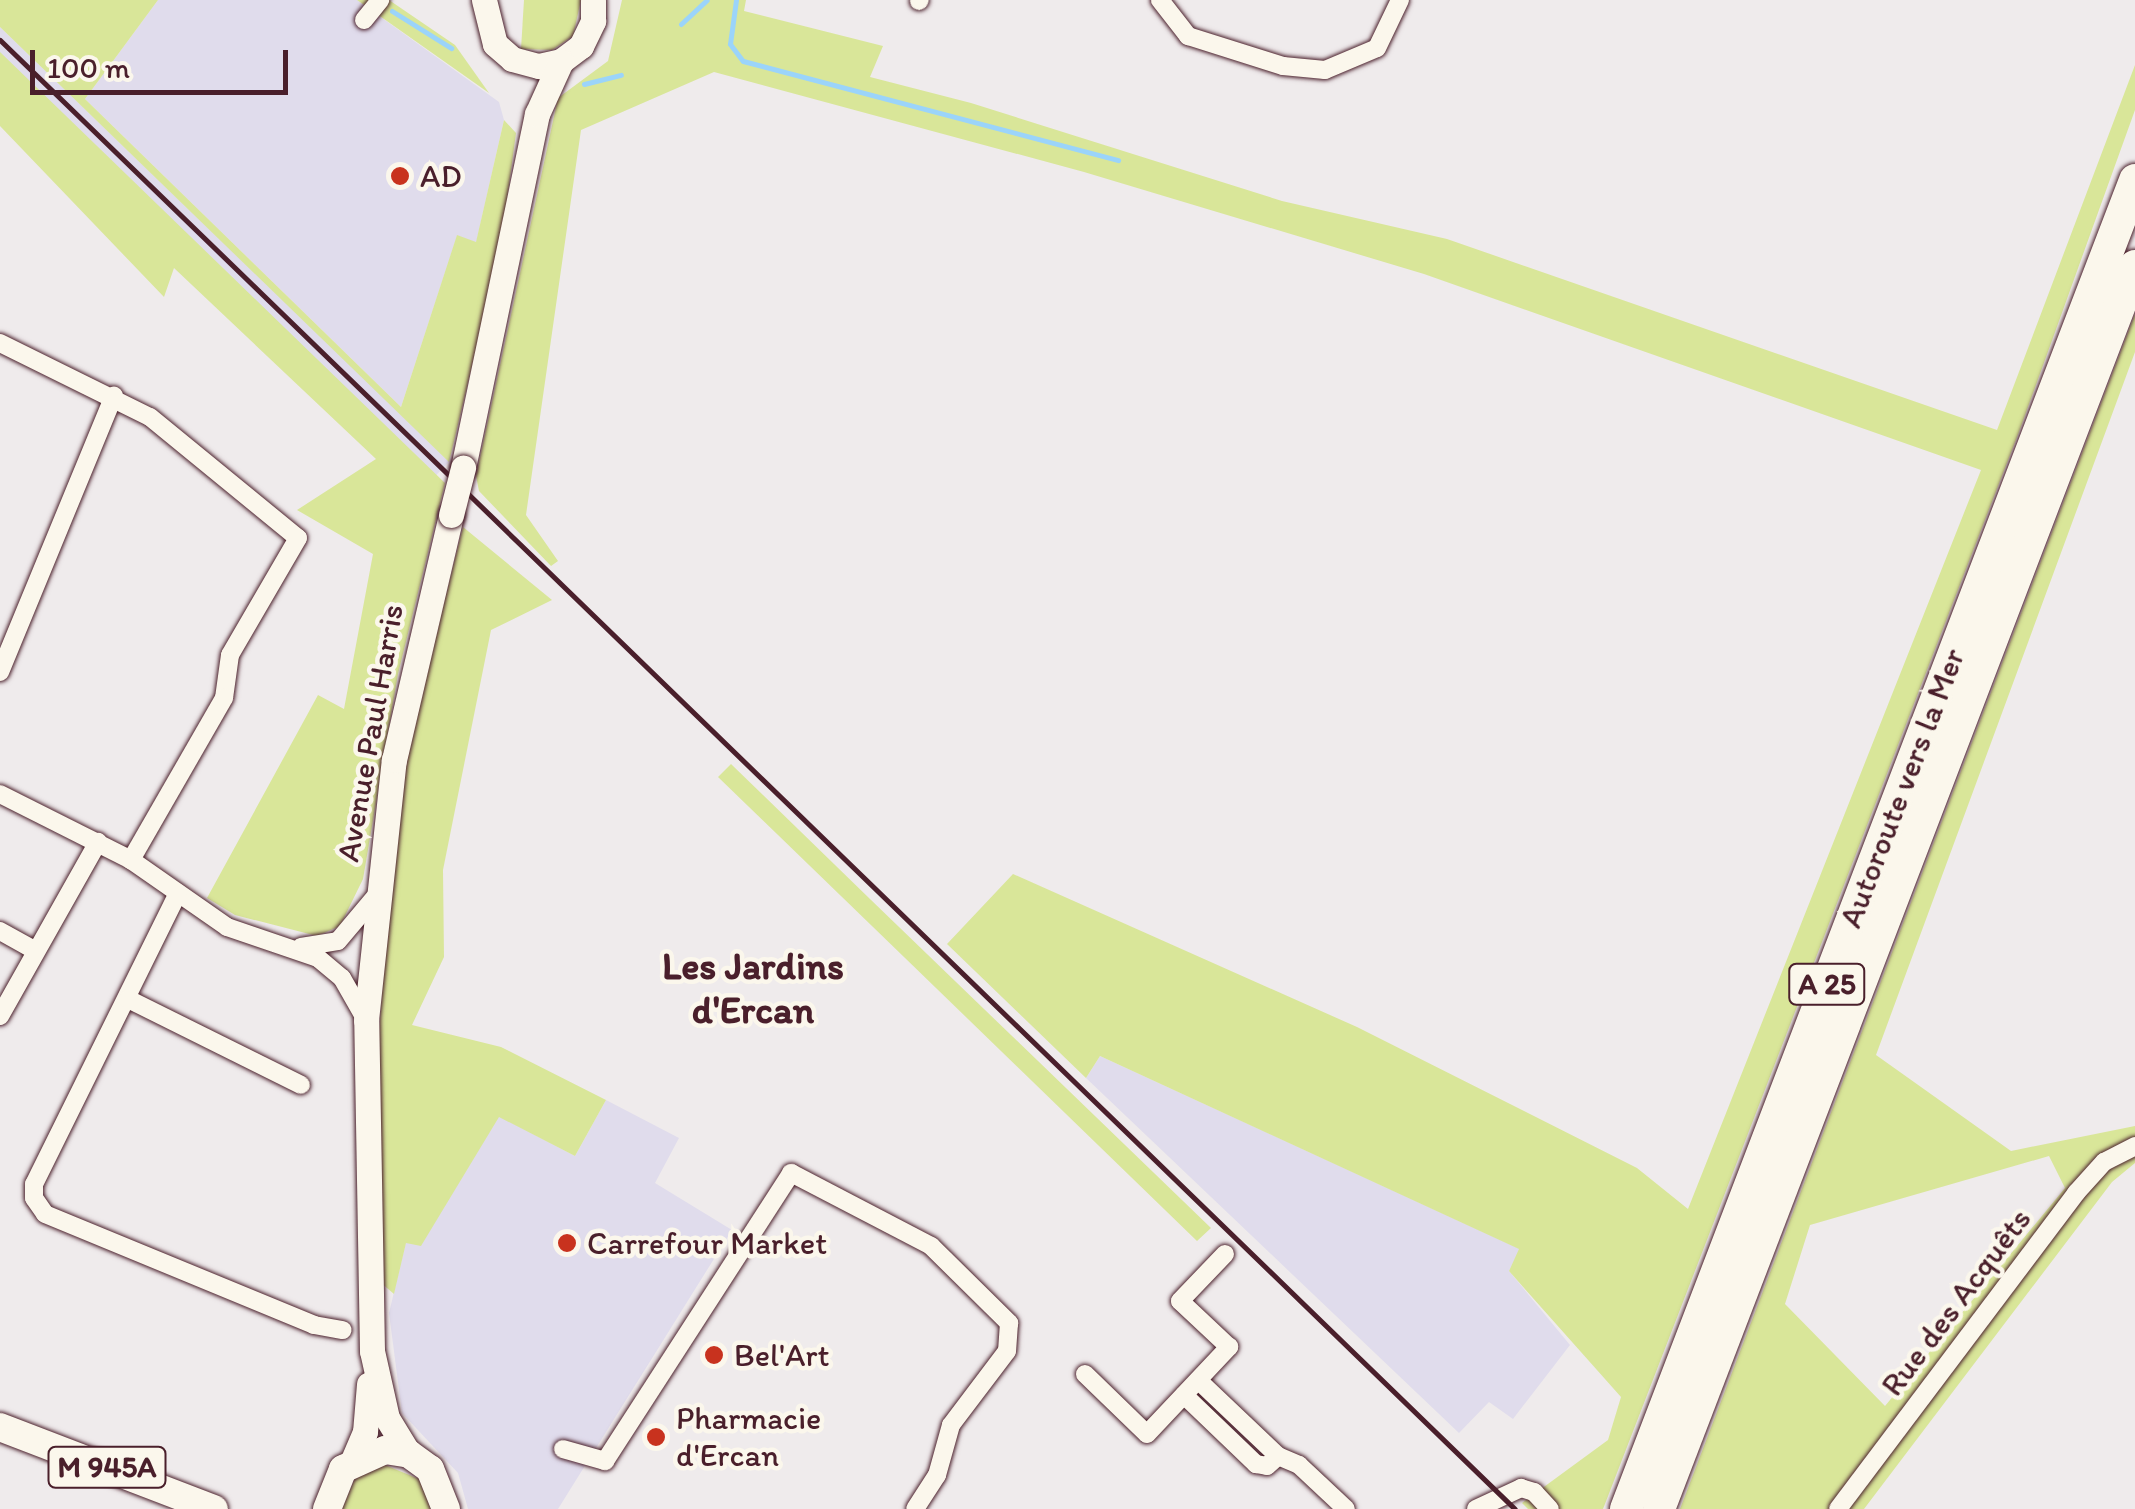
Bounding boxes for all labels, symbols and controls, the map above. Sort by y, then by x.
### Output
scale bar [35,30,292,92]
text: 100 m [47,49,130,86]
place label: AD [420,157,462,195]
marker: AD [389,165,411,187]
street label: Avenue Paul Harris [328,601,412,865]
street label: Autoroute vers la Mer [1831,643,1973,933]
district label: Les Jardins d'Ercan [661,944,845,1034]
road number: A 25 [1787,959,1867,1009]
street label: Rue des Acquêts [1873,1201,2039,1403]
place label: Carrefour Market [587,1224,828,1262]
marker: Carrefour Market [556,1232,578,1254]
place label: Bel'Art [734,1336,830,1374]
marker: Bel'Art [703,1344,725,1366]
place label: Pharmacie d'Ercan [676,1400,821,1475]
marker: Pharmacie d'Ercan [645,1426,667,1448]
road number: M 945A [47,1442,167,1492]

